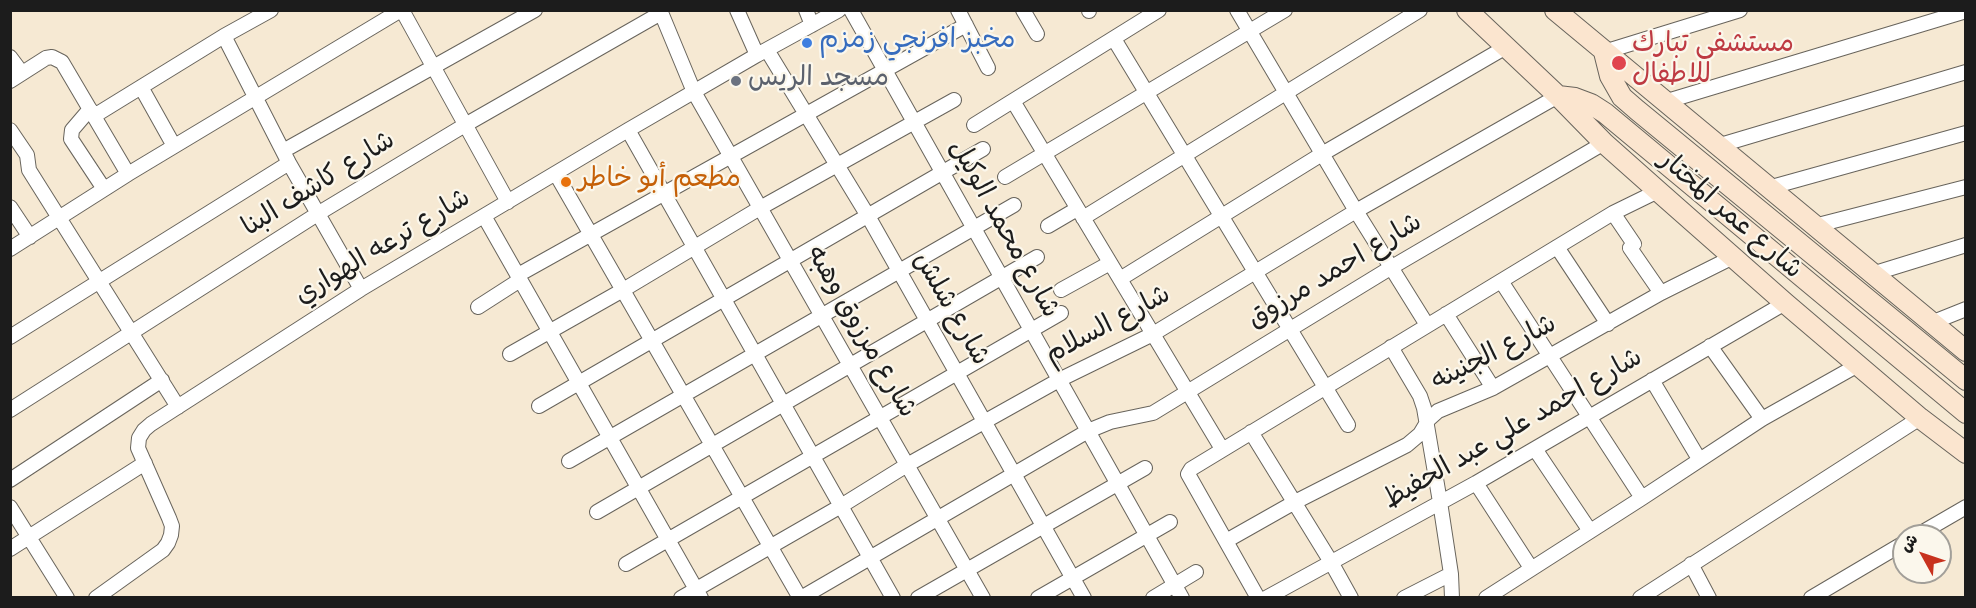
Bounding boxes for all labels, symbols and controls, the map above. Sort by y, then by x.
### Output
place label: مخبز افرنجي زمزم [819,27,1016,59]
place label: مستشفى تبارك للاطفال [1632,31,1794,94]
marker: مخبز افرنجي زمزم [800,36,814,50]
marker: مستشفى تبارك للاطفال [1610,54,1628,72]
place label: مسجد الريس [748,65,889,97]
marker: مسجد الريس [729,74,743,88]
street label: شارع كاشف البنا [238,126,402,246]
street label: شارع محمد الوكيل [940,135,1064,325]
street label: شارع عمر المختار [1651,146,1807,288]
place label: مطعم أبو خاطر [578,166,741,198]
marker: مطعم أبو خاطر [559,175,573,189]
street label: شارع ترعه الهواري [290,184,478,314]
street label: شارع احمد مرزوق [1243,208,1429,338]
street label: شارع مرزوق وهبه [797,241,921,425]
street label: شارع شلش [904,247,994,373]
street label: شارع السلام [1041,280,1177,374]
street label: شارع الجنينه [1427,310,1563,400]
street label: شارع احمد علي عبد الحفيظ [1379,343,1649,519]
north arrow [1892,524,1952,584]
text: ش [1895,529,1925,558]

